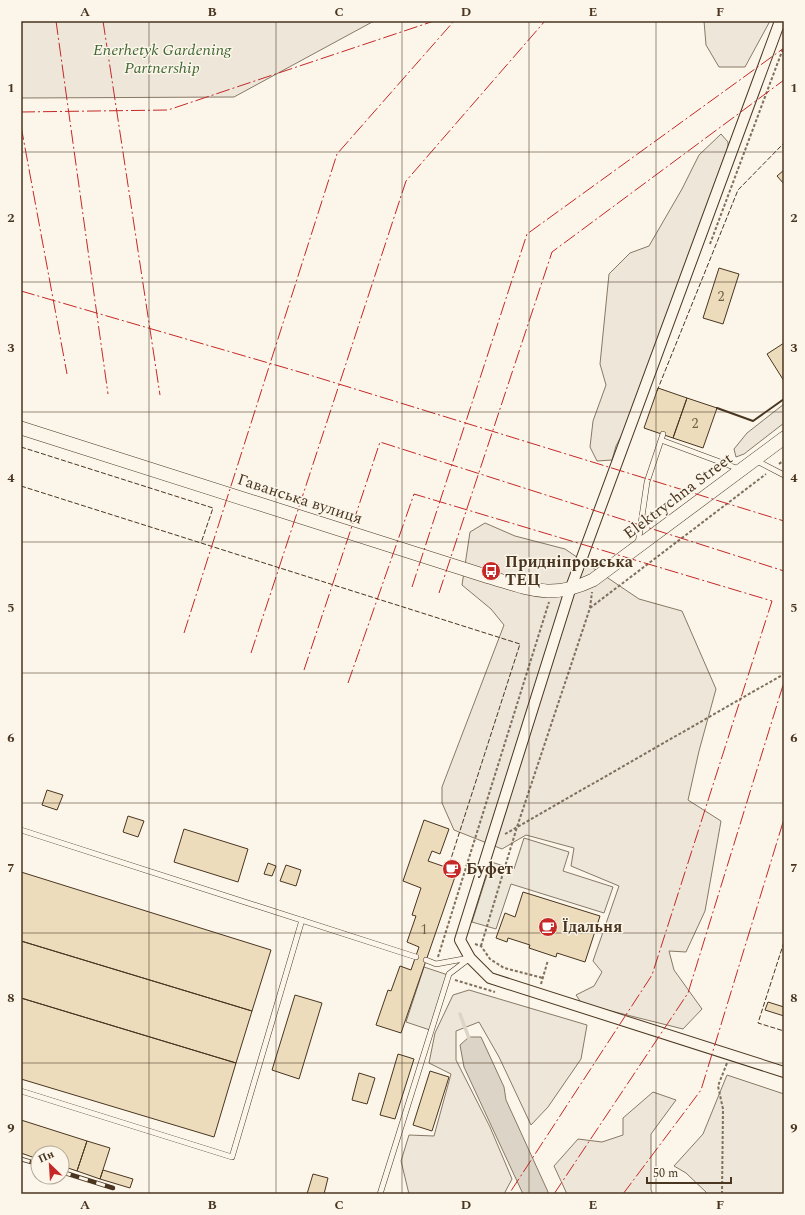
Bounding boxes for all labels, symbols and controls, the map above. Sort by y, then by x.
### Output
text: A [80,2,90,22]
text: B [207,2,217,22]
text: C [334,2,344,22]
text: D [461,2,471,22]
text: E [589,2,598,22]
text: F [716,2,724,22]
park label: Enerhetyk Gardening Partnership [93,38,232,80]
text: 1 [7,78,15,98]
text: 1 [790,78,798,98]
text: 2 [7,208,15,228]
text: 2 [790,208,798,228]
house number: 2 [718,286,725,307]
text: 3 [7,338,15,358]
text: 3 [790,338,798,358]
house number: 2 [692,413,699,434]
street label: Elektrychna Street [618,447,738,545]
street label: Гаванська вулиця [234,467,366,531]
text: 4 [7,468,15,488]
text: 4 [790,468,798,488]
place label: Придніпровська ТЕЦ [505,550,634,592]
bus stop icon: Придніпровська ТЕЦ [480,560,502,582]
text: 5 [7,598,15,618]
text: 5 [790,598,798,618]
text: 6 [7,728,15,748]
text: 6 [790,728,798,748]
place label: Буфет [466,857,513,881]
text: 7 [7,858,15,878]
cafe icon: Буфет [441,858,463,880]
text: 7 [790,858,798,878]
place label: Їдальня [562,915,622,939]
cafe icon: Їдальня [537,916,559,938]
house number: 1 [421,919,428,940]
text: 8 [7,988,15,1008]
text: 8 [790,988,798,1008]
text: 9 [7,1118,15,1138]
text: 9 [790,1118,798,1138]
north arrow [30,1145,70,1185]
text: Пн [35,1145,57,1167]
scale bar [647,1159,731,1185]
text: 50 m [653,1164,678,1183]
text: A [80,1195,90,1215]
text: B [207,1195,217,1215]
text: C [334,1195,344,1215]
text: D [461,1195,471,1215]
text: E [589,1195,598,1215]
text: F [716,1195,724,1215]

